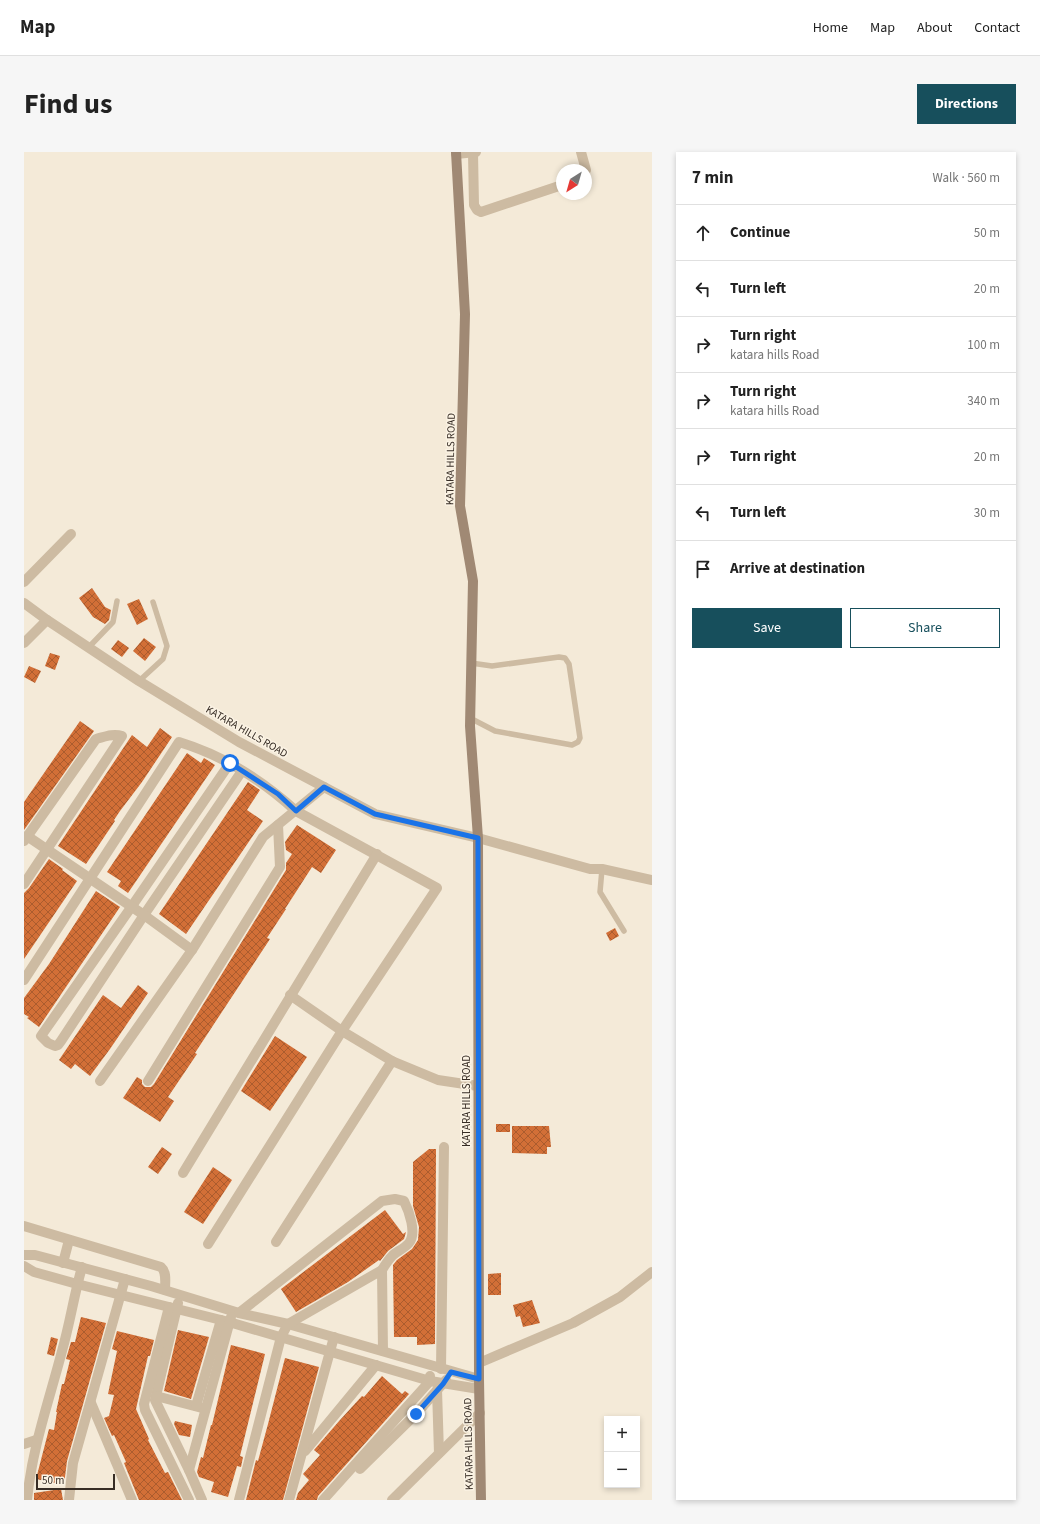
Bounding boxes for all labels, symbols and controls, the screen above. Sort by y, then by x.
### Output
text: Map [20,14,55,41]
text: Home [813,18,848,38]
text: Map [870,18,895,38]
text: About [917,18,952,38]
text: Contact [974,18,1020,38]
text: Find us [24,84,112,124]
button: Directions [917,84,1016,124]
north arrow [556,164,592,200]
text: 7 min [692,166,733,190]
text: Walk · 560 m [932,169,1000,187]
icon: ahead [692,222,714,244]
text: Continue [730,222,790,243]
text: 50 m [974,224,1000,242]
icon: left [692,278,714,300]
text: Turn left [730,278,786,299]
text: 20 m [974,280,1000,298]
text: Turn right [730,325,796,346]
icon: right [692,334,714,356]
text: 100 m [967,336,1000,354]
text: katara hills Road [730,346,820,364]
text: Turn right [730,381,796,402]
icon: right [692,390,714,412]
text: 340 m [967,392,1000,410]
text: katara hills Road [730,402,820,420]
street label: KATARA HILLS ROAD [442,413,459,505]
icon: right [692,446,714,468]
text: Turn right [730,446,796,467]
text: 20 m [974,448,1000,466]
icon: left [692,502,714,524]
text: Turn left [730,502,786,523]
text: 30 m [974,504,1000,522]
icon: arrive [692,558,714,580]
text: Arrive at destination [730,558,865,579]
button: Save [692,608,842,648]
button: Share [850,608,1000,648]
street label: KATARA HILLS ROAD [203,702,291,761]
route start [221,754,239,772]
street label: KATARA HILLS ROAD [459,1055,474,1147]
street label: KATARA HILLS ROAD [460,1398,477,1490]
route end [407,1405,425,1423]
map controls [604,1416,640,1488]
button: + [604,1416,640,1452]
button: − [604,1452,640,1488]
scale bar [36,1472,115,1491]
text: 50 m [42,1473,64,1488]

